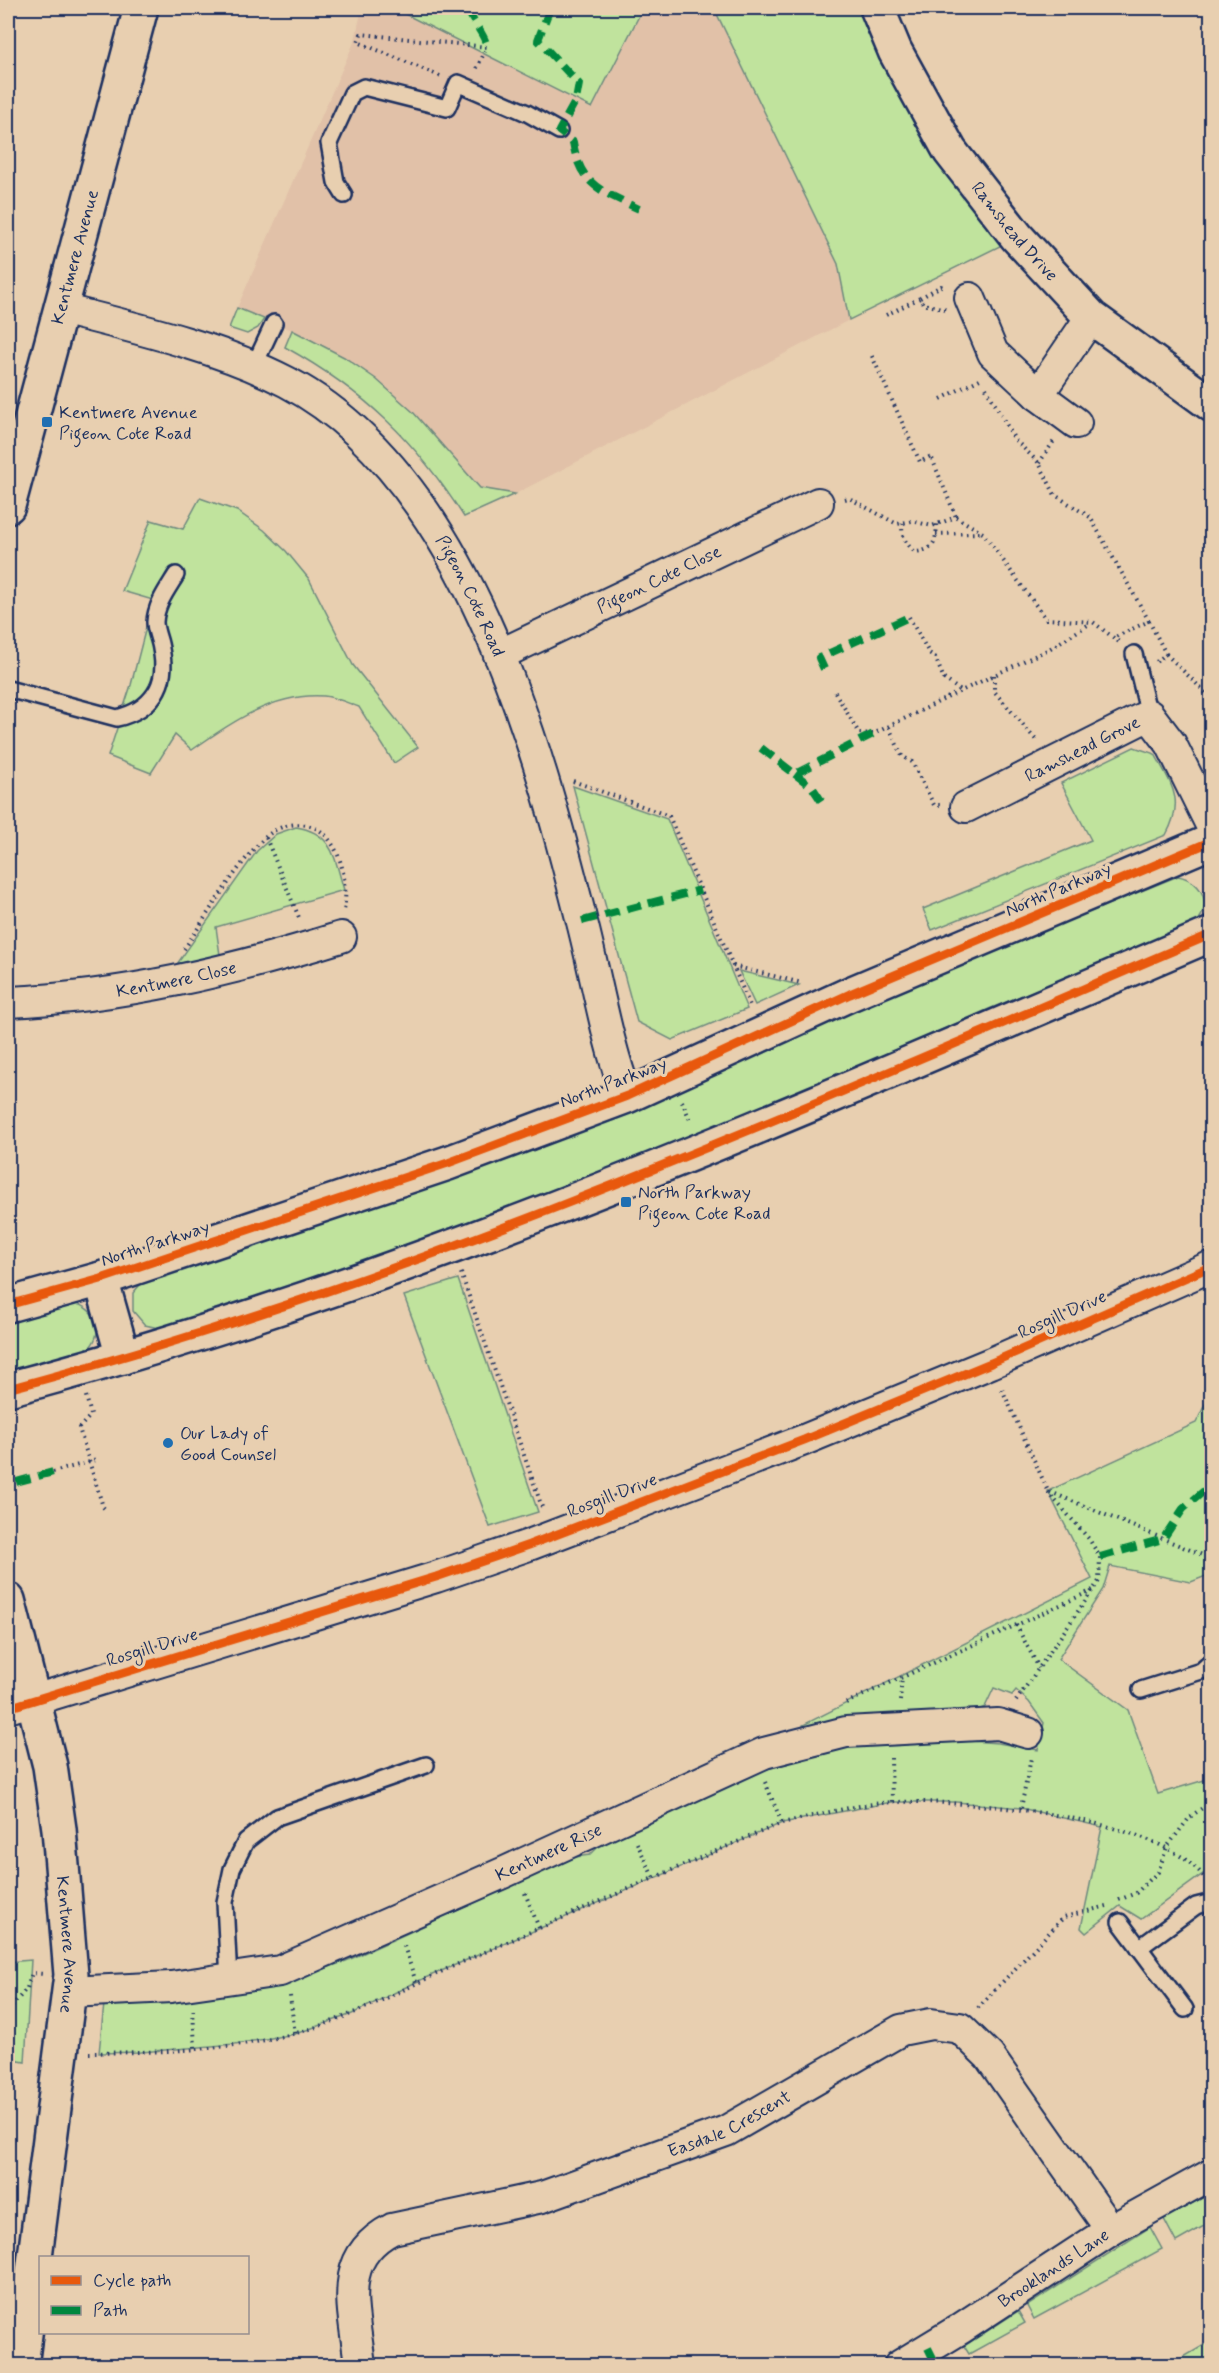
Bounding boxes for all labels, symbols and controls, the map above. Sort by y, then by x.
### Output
street label: Ramshead Drive [965,177,1063,287]
street label: Kentmere Avenue [46,187,105,327]
place label: Kentmere Avenue Pigeon Cote Road [59,401,198,448]
marker: Kentmere Avenue Pigeon Cote Road [40,415,54,429]
street label: Pigeon Cote Road [429,531,510,660]
street label: Pigeon Cote Close [593,540,726,620]
street label: Ramshead Grove [1021,710,1144,789]
street label: North Parkway [1002,857,1115,923]
street label: Kentmere Close [115,956,239,1004]
street label: North Parkway [556,1052,670,1114]
place label: North Parkway Pigeon Cote Road [638,1181,770,1228]
marker: North Parkway Pigeon Cote Road [619,1195,633,1209]
street label: North Parkway [98,1215,213,1273]
street label: Rosgill Drive [1014,1285,1111,1346]
place label: Our Lady of Good Counsel [180,1422,276,1467]
marker: Our Lady of Good Counsel [161,1436,175,1450]
street label: Rosgill Drive [564,1468,661,1525]
street label: Rosgill Drive [104,1623,201,1674]
street label: Kentmere Rise [492,1818,606,1888]
street label: Kentmere Avenue [50,1875,82,2015]
street label: Easdale Crescent [665,2085,796,2164]
street label: Brooklands Lane [994,2223,1114,2314]
legend [39,2256,249,2334]
text: Cycle path [93,2269,171,2293]
text: Path [93,2299,128,2323]

